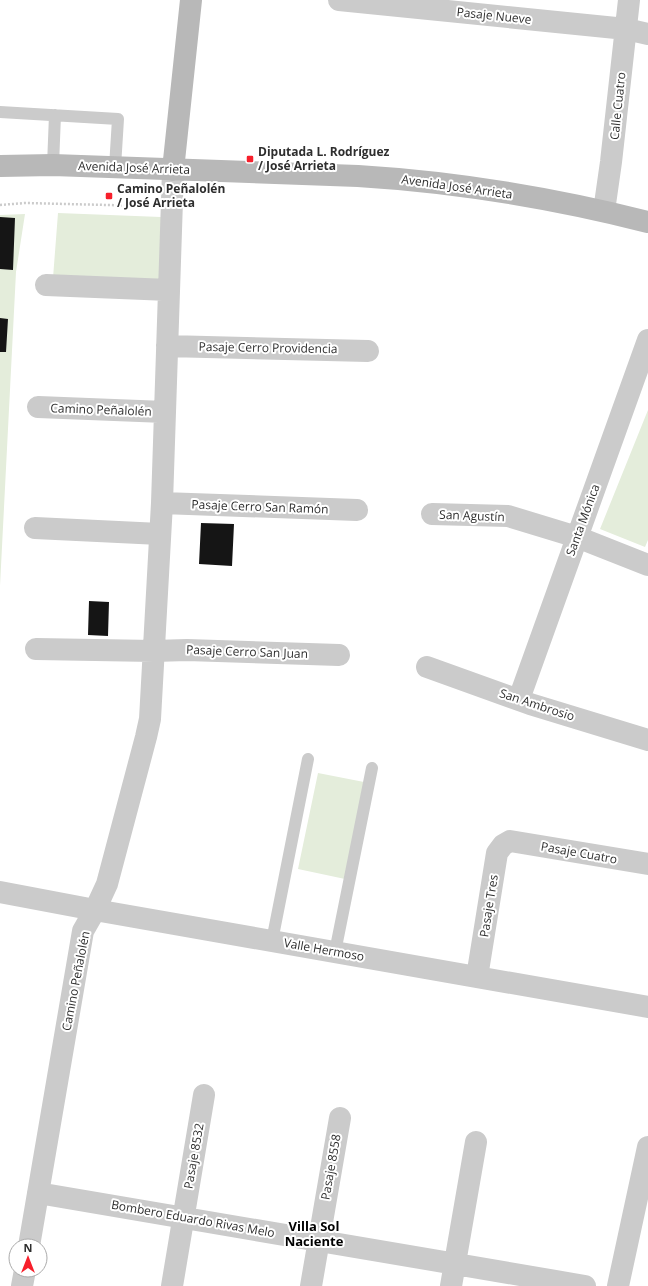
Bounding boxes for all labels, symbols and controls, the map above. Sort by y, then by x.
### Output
street label: Pasaje Nueve [456,3,533,28]
street label: Calle Cuatro [605,71,630,141]
place label: Diputada L. Rodríguez / José Arrieta [258,143,390,174]
marker: Diputada L. Rodríguez / José Arrieta [245,154,255,164]
street label: Avenida José Arrieta [78,157,190,178]
street label: Avenida José Arrieta [400,170,514,203]
place label: Camino Peñalolén / José Arrieta [117,180,225,211]
marker: Camino Peñalolén / José Arrieta [104,191,114,201]
street label: Pasaje Cerro Providencia [198,338,338,357]
street label: Camino Peñalolén [50,399,152,420]
street label: Santa Mónica [562,481,603,558]
street label: Pasaje Cerro San Ramón [191,496,329,517]
street label: San Agustín [439,506,505,525]
street label: Pasaje Cerro San Juan [186,641,308,662]
street label: San Ambrosio [498,684,577,725]
street label: Pasaje Cuatro [540,837,619,868]
street label: Pasaje Tres [475,873,502,938]
street label: Camino Peñalolén [57,930,94,1032]
street label: Valle Hermoso [282,934,366,965]
street label: Pasaje 8532 [179,1122,208,1190]
street label: Pasaje 8558 [316,1133,345,1201]
street label: Bombero Eduardo Rivas Melo [110,1196,276,1241]
district label: Villa Sol Naciente [285,1217,344,1250]
north arrow [8,1238,48,1278]
text: N [24,1240,32,1255]

